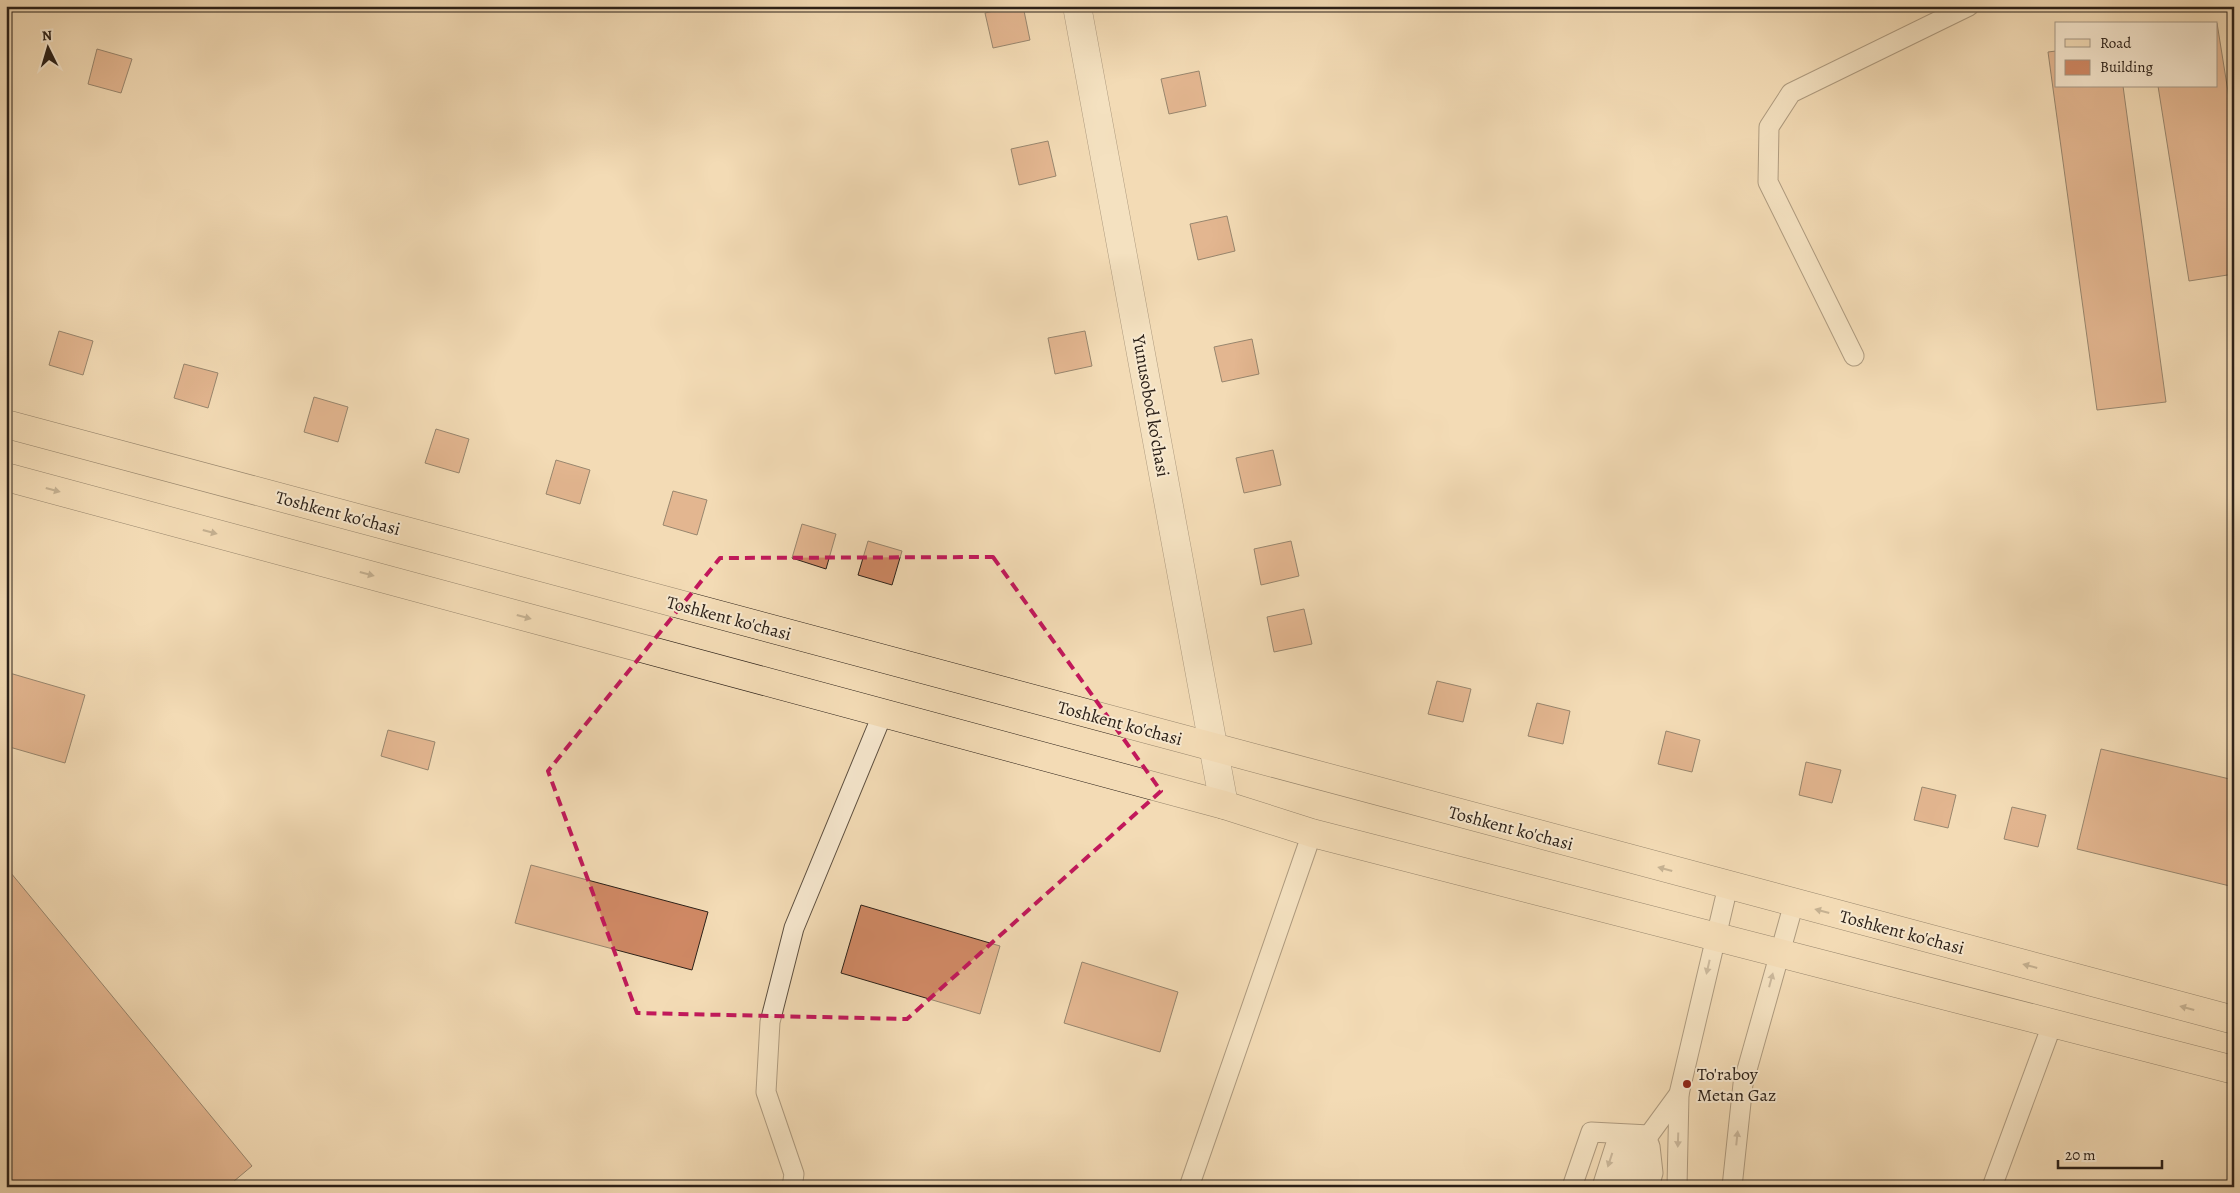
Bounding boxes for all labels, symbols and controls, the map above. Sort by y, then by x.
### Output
north arrow [22,22,72,72]
legend [2055,22,2218,88]
text: N [41,26,53,45]
text: Road [2100,33,2132,53]
text: Building [2100,57,2153,77]
street label: Yunusobod ko'chasi [1127,332,1175,479]
street label: Toshkent ko'chasi [273,485,403,541]
one-way arrow [46,486,61,494]
one-way arrow [203,528,218,536]
one-way arrow [360,571,375,579]
street label: Toshkent ko'chasi [664,590,794,646]
one-way arrow [517,613,532,621]
street label: Toshkent ko'chasi [1055,695,1185,751]
street label: Toshkent ko'chasi [1446,800,1576,856]
one-way arrow [1657,864,1672,872]
street label: Toshkent ko'chasi [1837,904,1967,960]
one-way arrow [1814,906,1829,914]
one-way arrow [1704,959,1712,974]
one-way arrow [2022,962,2037,970]
one-way arrow [1767,972,1775,987]
one-way arrow [2179,1004,2194,1012]
place label: To'raboy Metan Gaz [1697,1062,1776,1107]
marker: To'raboy Metan Gaz [1681,1078,1693,1090]
one-way arrow [1733,1130,1741,1146]
one-way arrow [1674,1132,1682,1148]
scale bar [2058,1138,2161,1170]
text: 20 m [2065,1145,2096,1165]
one-way arrow [1606,1153,1614,1168]

